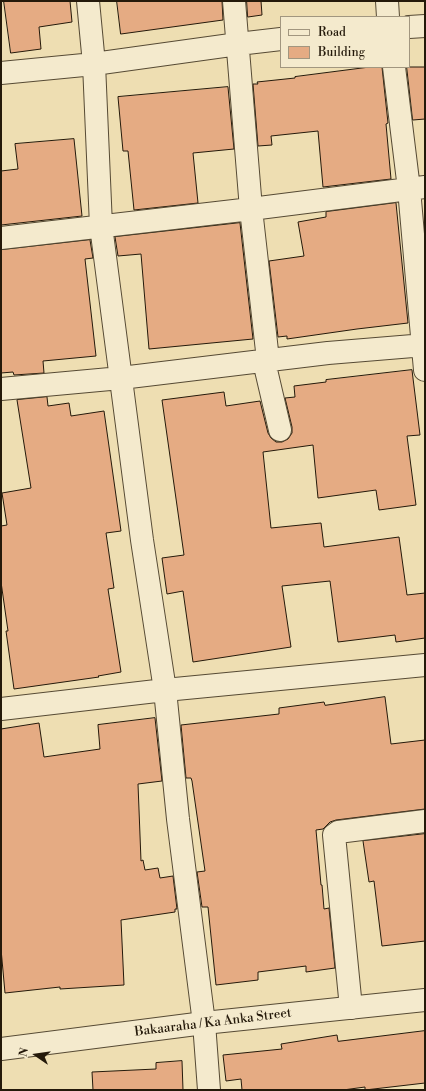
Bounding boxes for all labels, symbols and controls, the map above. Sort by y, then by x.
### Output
legend [280,16,410,68]
text: Road [318,25,346,40]
text: Building [318,45,365,60]
street label: Bakaaraha / Ka Anka Street [134,1006,292,1040]
north arrow [16,1035,56,1075]
text: N [17,1046,32,1058]

